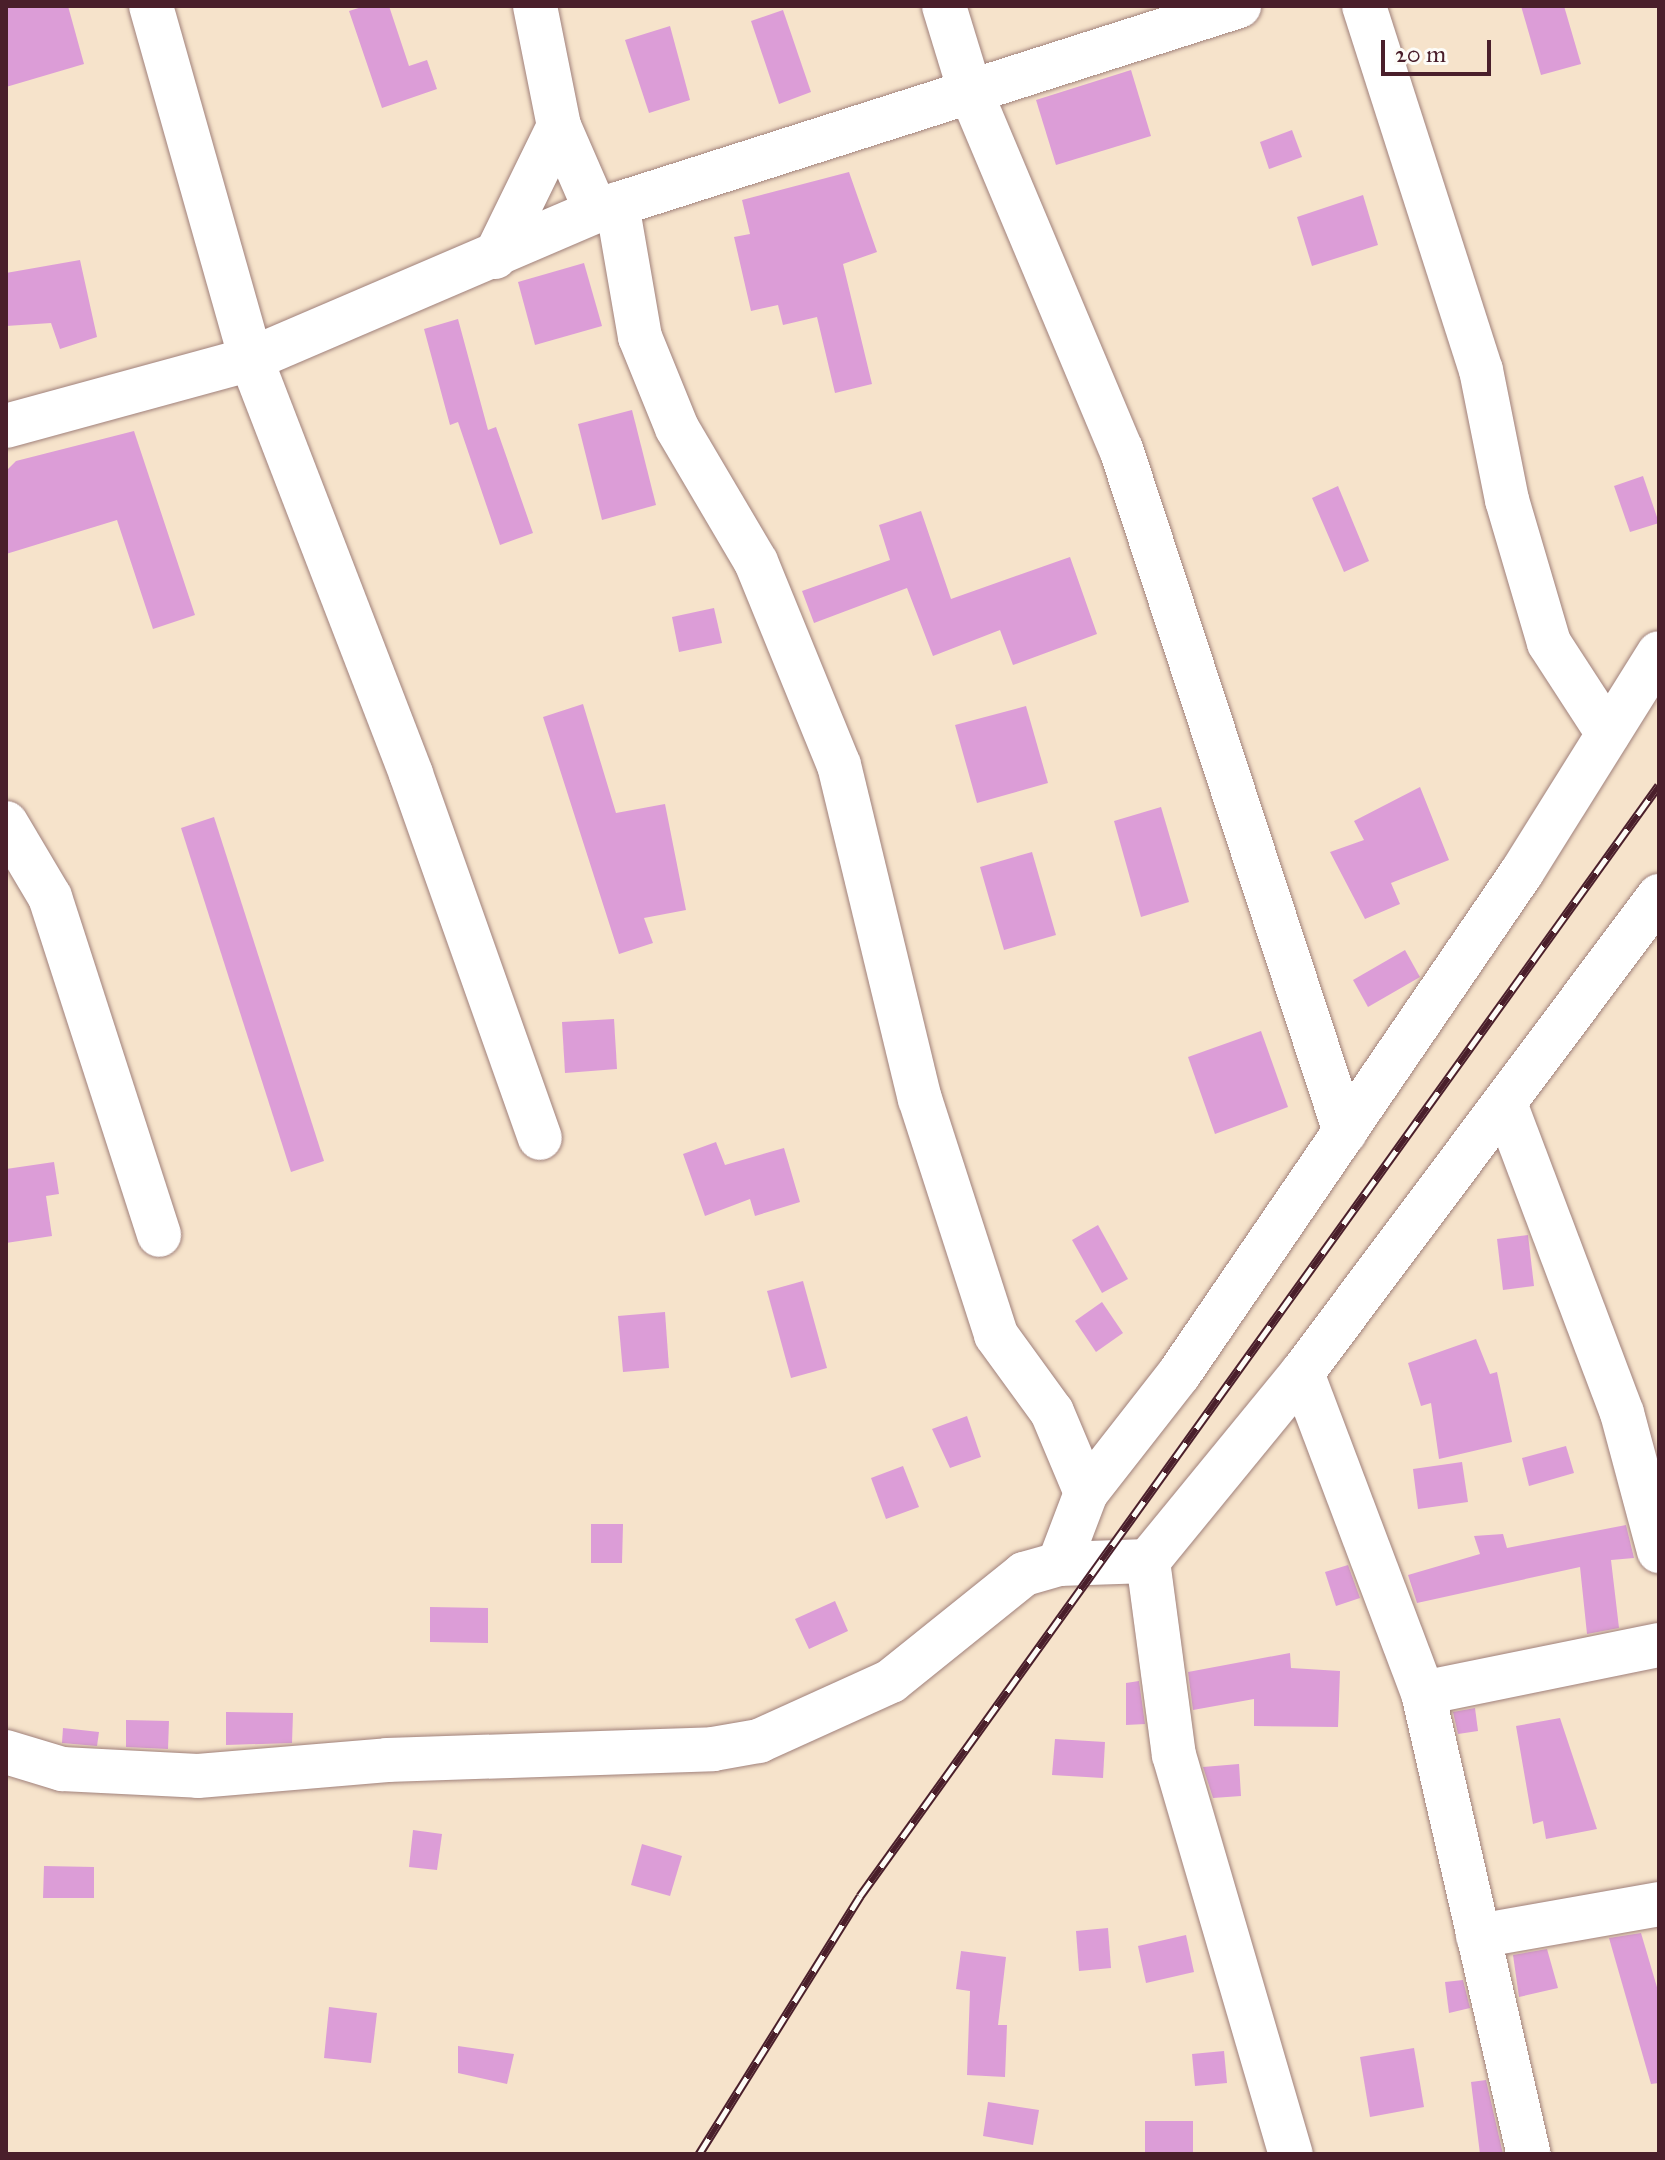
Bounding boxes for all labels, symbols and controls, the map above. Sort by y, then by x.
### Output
scale bar [1385,24,1495,74]
text: 20 m [1395,39,1446,69]

